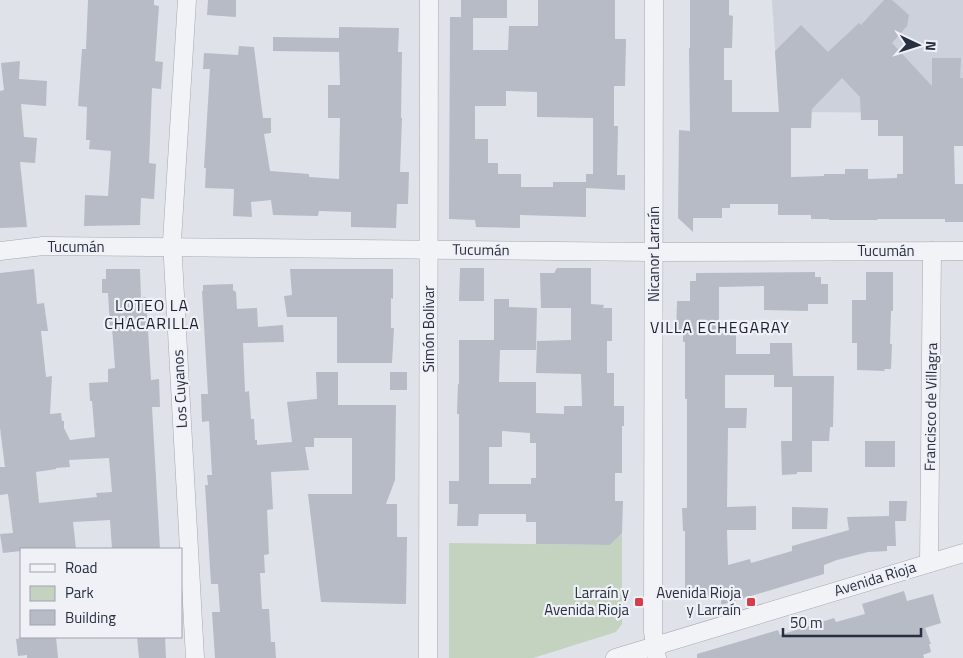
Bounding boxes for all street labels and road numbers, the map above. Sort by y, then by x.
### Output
street label: Nicanor Larraín [642,206,665,302]
street label: Tucumán [47,235,105,258]
street label: Tucumán [452,238,510,261]
street label: Tucumán [857,239,915,262]
street label: Simón Bolivar [417,286,440,372]
street label: Francisco de Villagra [918,342,943,471]
street label: Los Cuyanos [166,349,193,429]
street label: Avenida Rioja [831,555,919,602]

